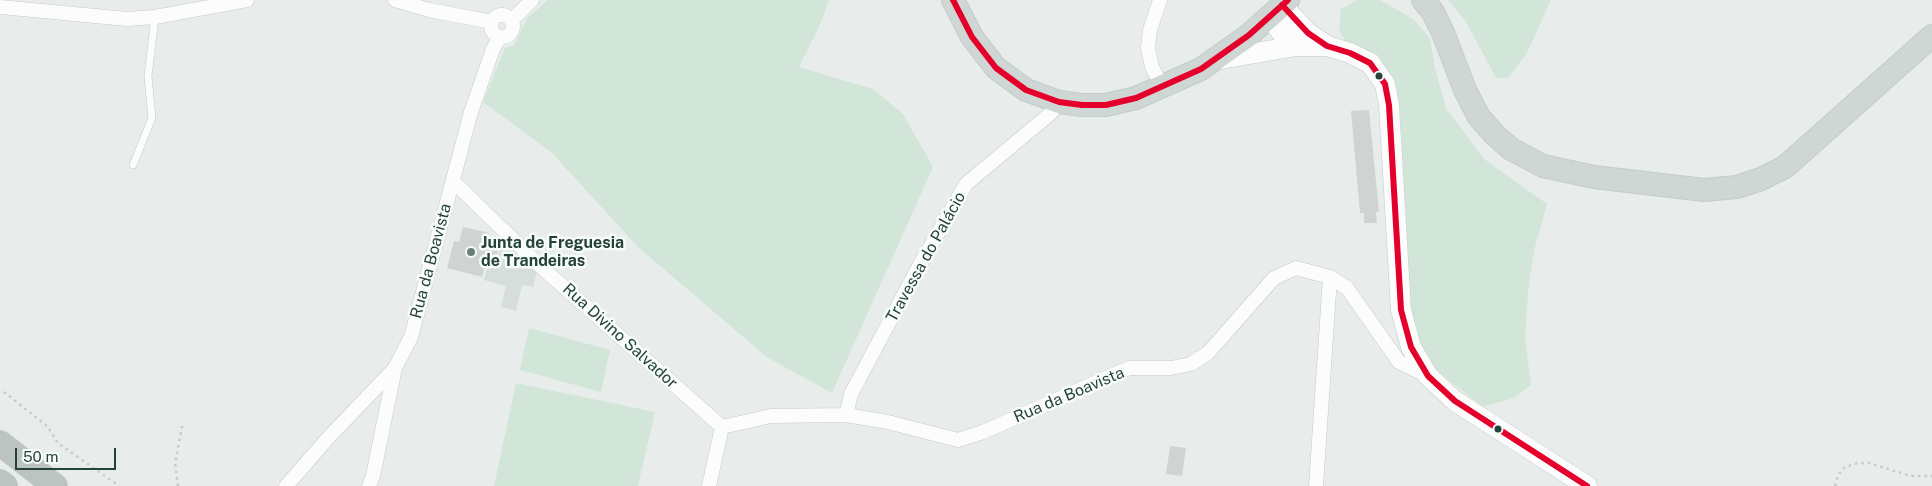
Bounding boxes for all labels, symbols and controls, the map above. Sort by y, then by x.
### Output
unlabelled marker [1374,71,1384,81]
street label: Travessa do Palácio [882,189,970,325]
street label: Rua da Boavista [406,201,456,321]
place label: Junta de Freguesia de Trandeiras [481,233,624,271]
marker: Junta de Freguesia de Trandeiras [465,246,477,258]
street label: Rua Divino Salvador [559,279,681,393]
street label: Rua da Boavista [1011,363,1127,427]
unlabelled marker [1493,424,1503,434]
scale bar [18,438,119,470]
text: 50 m [23,448,58,465]

